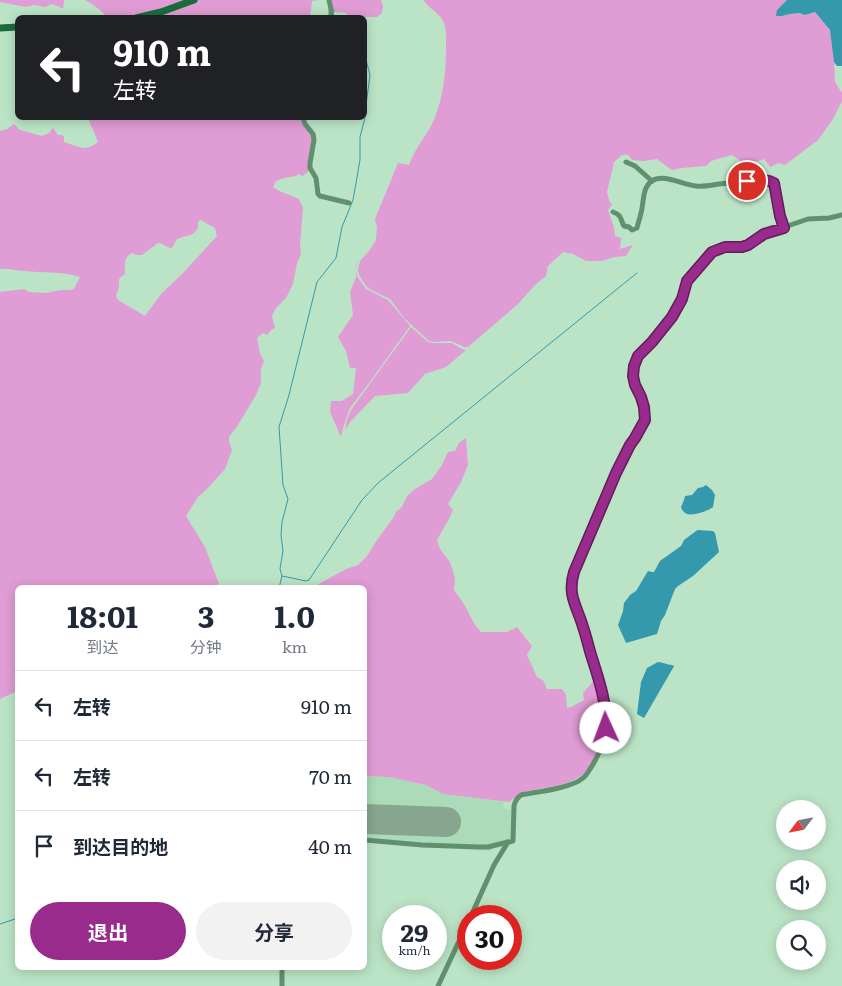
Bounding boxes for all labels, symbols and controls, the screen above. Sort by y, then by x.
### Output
text: 910 m [113,25,211,77]
icon: left [30,35,95,100]
text: 左转 [113,72,157,105]
pin [726,160,768,202]
icon: arrive [733,167,761,195]
text: 18:01 [67,593,138,637]
text: 3 [198,593,214,637]
text: 1.0 [274,593,315,637]
text: 到达 [87,634,119,658]
text: 分钟 [190,634,222,658]
text: km [282,634,307,658]
icon: left [30,692,58,720]
text: 左转 [73,692,111,720]
text: 910 m [301,692,352,720]
position arrow [579,701,631,753]
icon: left [30,762,58,790]
text: 左转 [73,762,111,790]
text: 70 m [309,762,352,790]
north arrow [776,800,826,850]
map controls [776,800,826,970]
icon: arrive [30,832,58,860]
text: 到达目的地 [73,832,168,860]
text: 40 m [308,832,352,860]
button: sound [776,860,826,910]
button: 退出 [30,902,186,960]
button: 分享 [196,902,352,960]
speed limit sign: 30 [457,905,522,970]
text: 29 [401,913,428,950]
button: search [776,920,826,970]
text: km/h [399,941,430,959]

